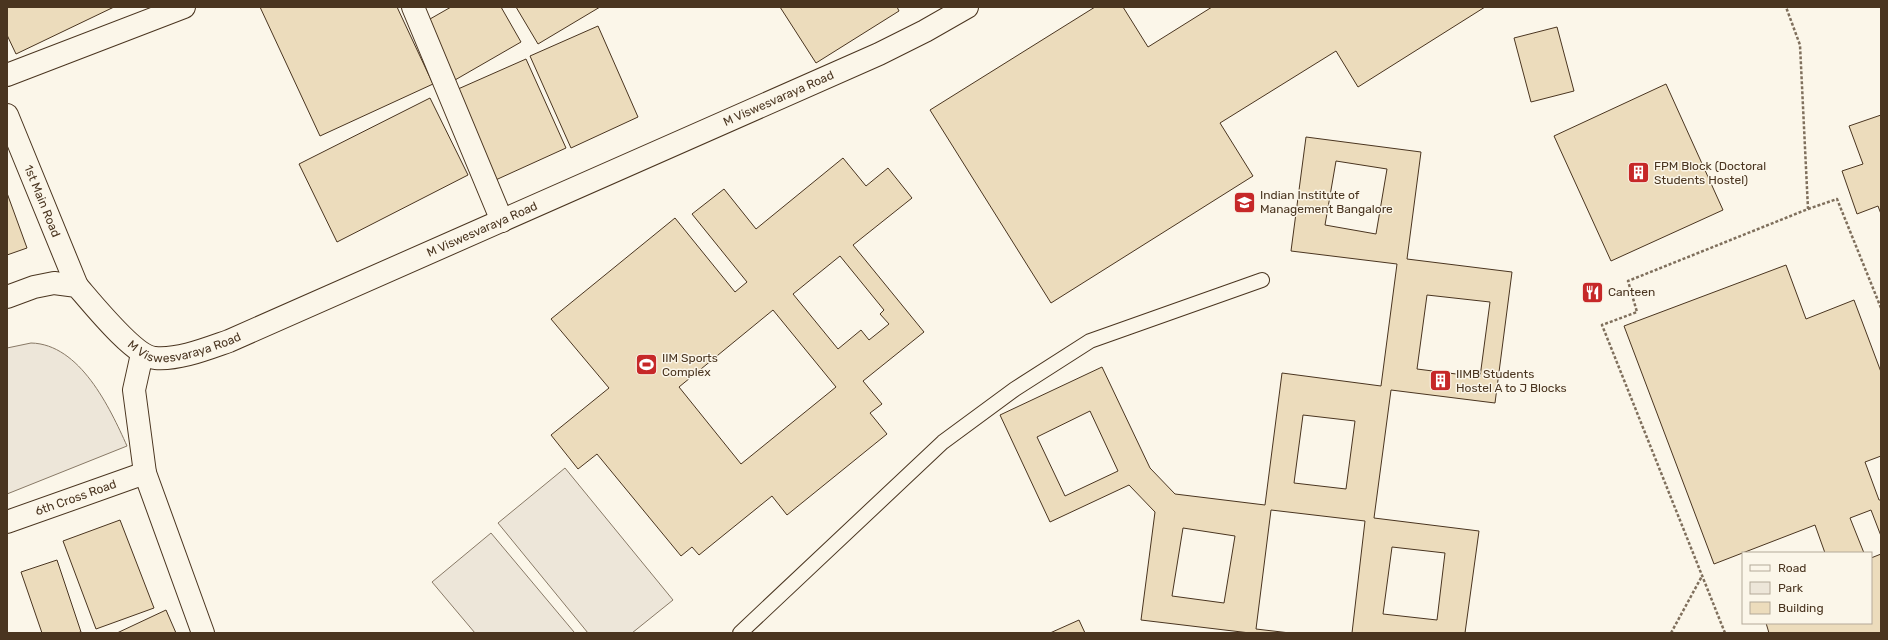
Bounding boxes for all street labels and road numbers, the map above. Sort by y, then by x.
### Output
street label: M Viswesvaraya Road [721,68,836,129]
street label: 1st Main Road [21,163,63,239]
street label: M Viswesvaraya Road [425,199,540,260]
street label: M Viswesvaraya Road [126,327,246,345]
street label: 6th Cross Road [33,477,118,518]

